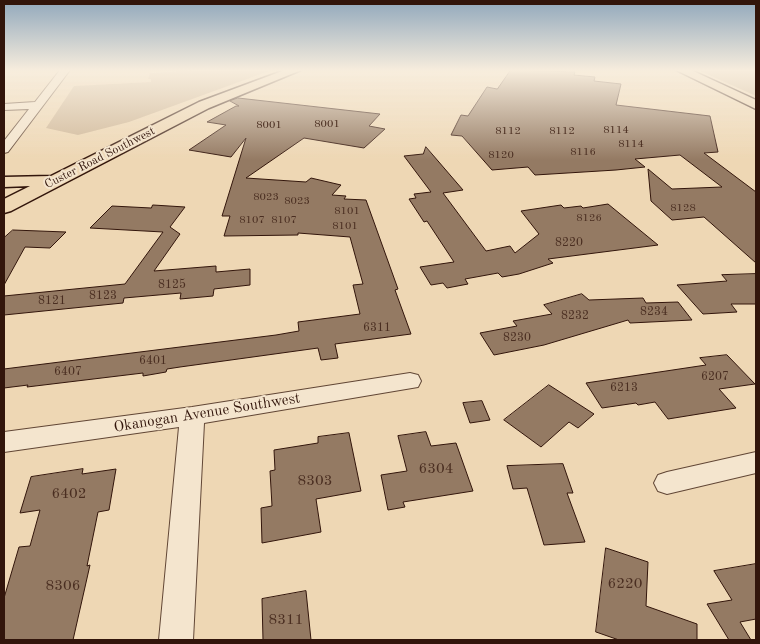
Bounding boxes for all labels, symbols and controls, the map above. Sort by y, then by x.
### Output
house number: 8001 [314,117,340,131]
house number: 8001 [256,118,282,132]
house number: 8114 [603,123,629,137]
street label: Custer Road Southwest [42,124,158,192]
house number: 8112 [495,124,521,138]
house number: 8112 [549,124,575,138]
house number: 8114 [618,137,644,151]
house number: 8116 [570,145,596,159]
house number: 8120 [488,148,514,162]
house number: 8023 [253,190,279,204]
house number: 8023 [284,194,310,208]
house number: 8128 [670,201,696,215]
house number: 8101 [334,204,360,218]
house number: 8126 [576,211,602,225]
house number: 8107 [239,213,265,227]
house number: 8107 [271,213,297,227]
house number: 8101 [332,219,358,233]
house number: 8220 [555,236,583,250]
house number: 8125 [158,278,186,292]
house number: 8123 [89,289,117,303]
house number: 8121 [38,294,66,308]
house number: 8234 [640,305,668,319]
house number: 8232 [561,309,589,323]
house number: 6311 [363,321,391,335]
house number: 8230 [503,331,531,345]
house number: 6401 [139,354,167,368]
house number: 6407 [54,365,82,379]
house number: 6207 [701,370,729,384]
house number: 6213 [610,381,638,395]
street label: Okanogan Avenue Southwest [112,389,302,437]
house number: 6304 [419,460,453,478]
house number: 8303 [298,472,332,490]
house number: 6402 [52,485,86,503]
house number: 6220 [608,575,642,593]
house number: 8306 [46,577,80,595]
house number: 8311 [269,611,303,629]

